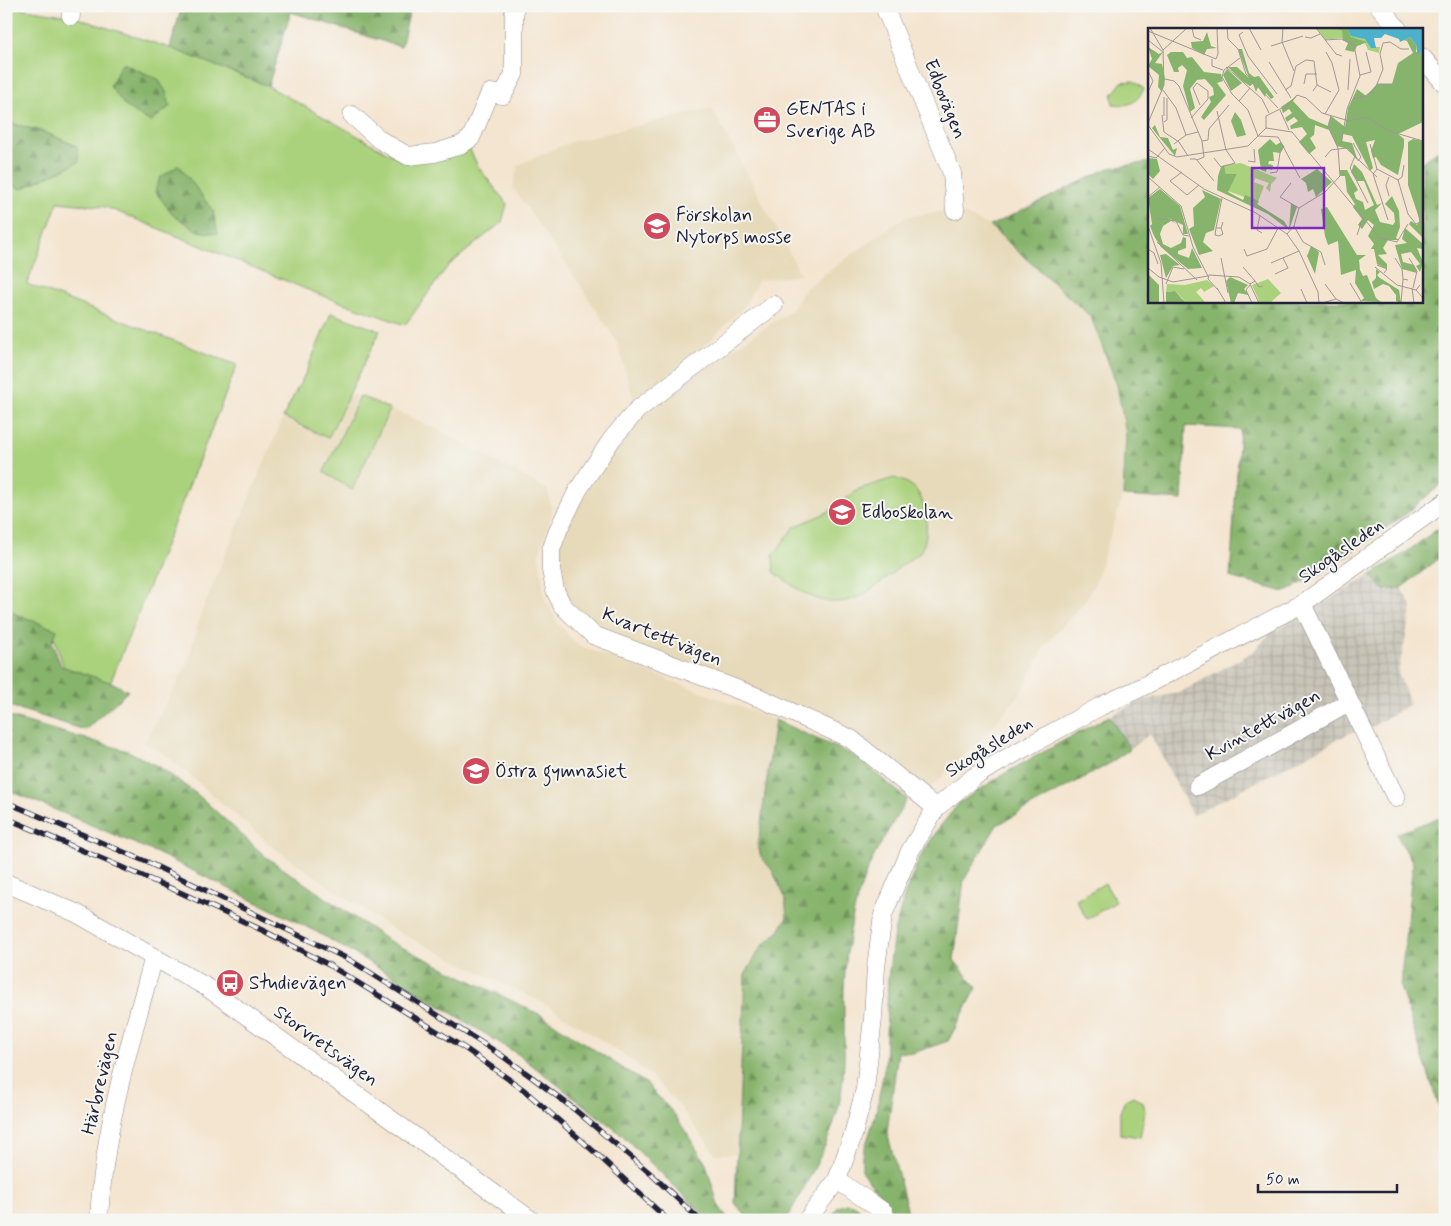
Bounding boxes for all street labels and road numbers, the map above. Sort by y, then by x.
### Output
street label: Edbovägen [917,55,972,143]
street label: Skogåsleden [1294,513,1390,591]
street label: Kvartettvägen [598,602,726,673]
street label: Kvintettvägen [1201,683,1325,768]
street label: Skogåsleden [941,710,1038,785]
street label: Storvretsvägen [268,1000,383,1093]
street label: Härbrevägen [76,1029,125,1137]

